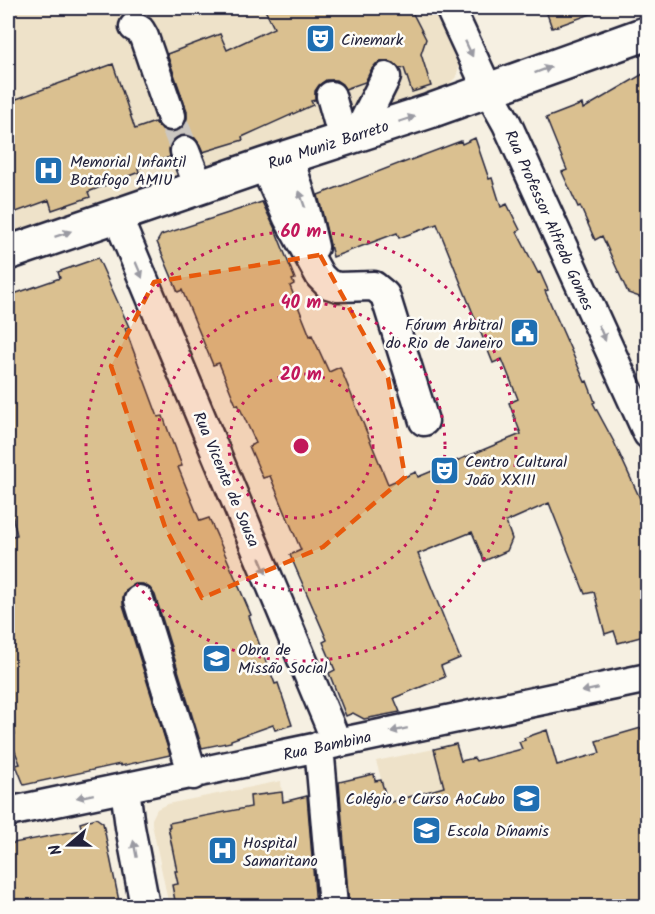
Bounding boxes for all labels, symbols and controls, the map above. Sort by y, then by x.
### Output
theatre icon: Cinemark [304,23,336,55]
place label: Cinemark [341,28,404,53]
one-way arrow [464,40,473,57]
one-way arrow [534,65,552,75]
one-way arrow [398,113,416,123]
street label: Rua Muniz Barreto [265,114,392,177]
street label: Rua Professor Alfredo Gomes [497,126,600,315]
place label: Memorial Infantil Botafogo AMIU [70,150,186,193]
hospital icon: Memorial Infantil Botafogo AMIU [33,154,65,186]
one-way arrow [297,189,306,207]
text: 60 m [281,218,322,247]
one-way arrow [54,229,72,239]
one-way arrow [135,261,144,279]
text: 40 m [281,289,322,318]
place label: Fórum Arbitral do Rio de Janeiro [386,313,503,356]
public building icon: Fórum Arbitral do Rio de Janeiro [508,317,540,349]
one-way arrow [597,324,606,341]
text: 20 m [280,361,322,390]
street label: Rua Vicente de Sousa [186,408,266,551]
centre of rings [291,436,311,456]
place label: Centro Cultural João XXIII [465,450,567,493]
theatre icon: Centro Cultural João XXIII [428,454,460,486]
one-way arrow [259,557,268,575]
place label: Obra de Missão Social [238,638,327,681]
school or university icon: Obra de Missão Social [201,642,233,674]
one-way arrow [581,686,600,695]
street label: Rua Bambina [281,725,374,768]
one-way arrow [390,726,409,735]
school or university icon: Colégio e Curso AoCubo [510,782,542,814]
place label: Colégio e Curso AoCubo [346,787,505,812]
one-way arrow [76,792,95,802]
school or university icon: Escola Dínamis [410,814,442,846]
north arrow [39,815,99,875]
place label: Escola Dínamis [447,819,549,844]
place label: Hospital Samaritano [243,831,318,874]
hospital icon: Hospital Samaritano [206,835,238,867]
one-way arrow [130,839,139,858]
text: N [43,841,70,859]

